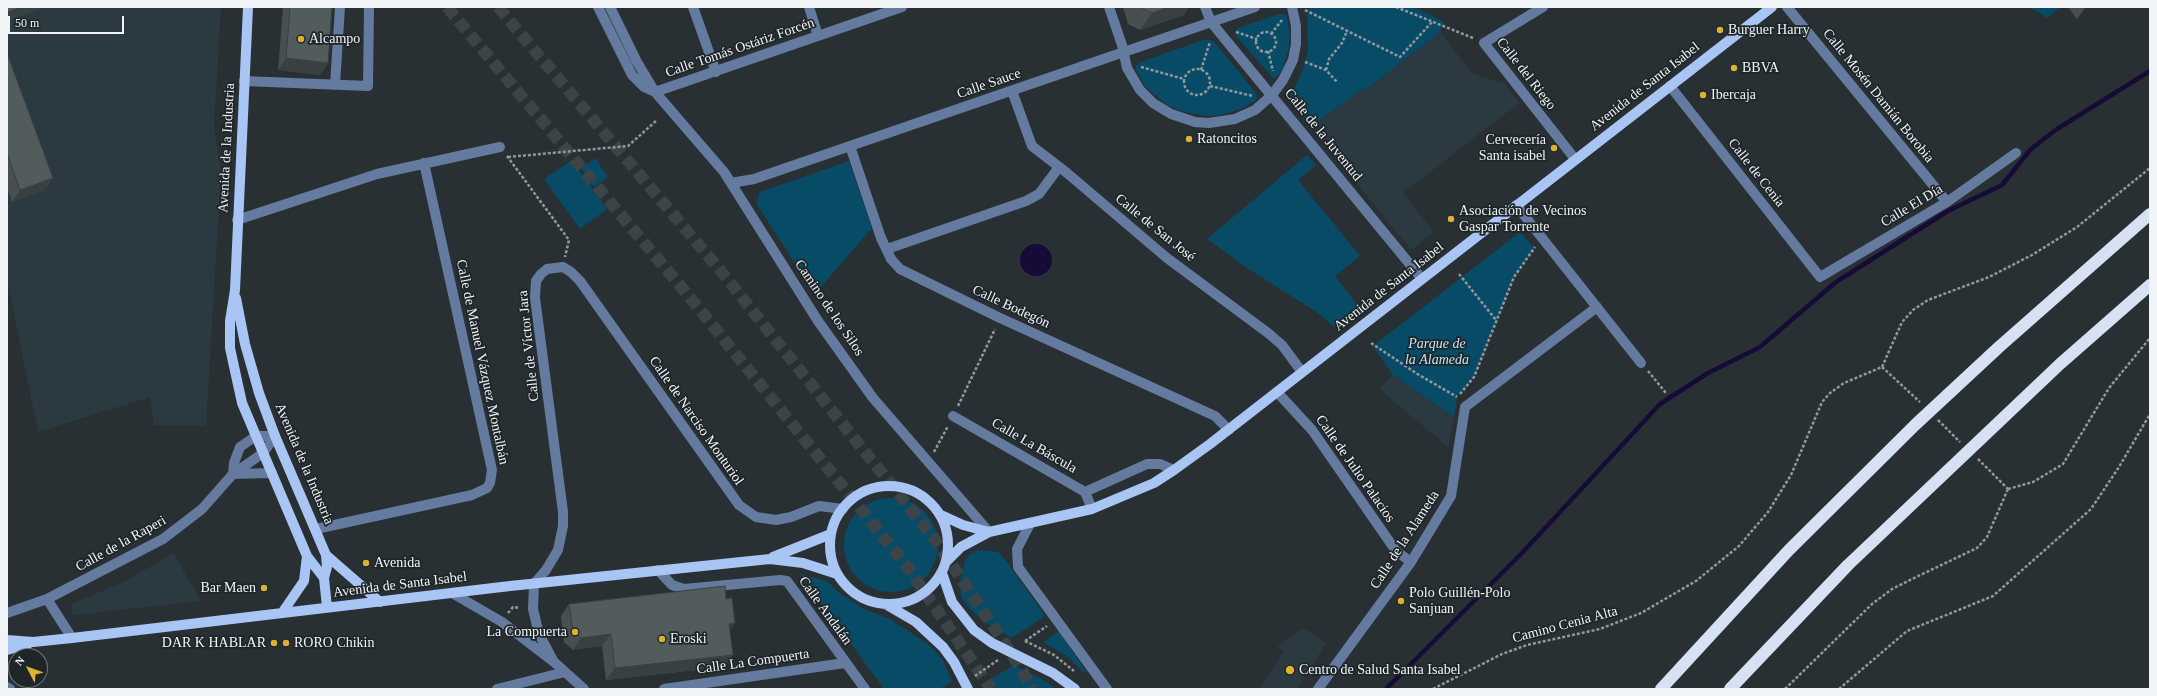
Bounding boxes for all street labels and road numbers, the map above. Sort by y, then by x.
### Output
street label: Calle Tomás Ostáriz Forcén [663,15,817,81]
street label: Calle Mosén Damián Borobia [1819,26,1937,166]
street label: Calle del Riego [1493,35,1559,113]
street label: Avenida de Santa Isabel [1587,39,1703,135]
street label: Calle Sauce [955,65,1023,103]
street label: Avenida de la Industria [215,83,239,213]
street label: Calle de la Juventud [1281,85,1365,185]
street label: Calle de Cenia [1724,135,1788,211]
street label: Calle El Día [1878,181,1946,231]
street label: Calle de San José [1111,191,1199,265]
street label: Avenida de Santa Isabel [1331,239,1447,335]
street label: Camino de los Silos [791,257,867,359]
street label: Calle de Manuel Vázquez Montalbán [452,258,512,466]
street label: Calle Bodegón [970,282,1052,332]
street label: Calle de Víctor Jara [515,290,543,402]
street label: Calle de Narciso Monturiol [645,353,747,489]
street label: Avenida de la Industria [271,401,337,527]
street label: Calle de Julio Palacios [1312,412,1398,526]
street label: Calle La Báscula [988,415,1080,477]
street label: Calle de la Alameda [1367,488,1443,592]
street label: Calle de la Raperi [73,512,169,576]
street label: Avenida de Santa Isabel [332,568,468,602]
street label: Calle Andalán [795,574,855,648]
street label: Camino Cenia Alta [1511,603,1619,647]
street label: Calle La Compuerta [696,646,810,678]

